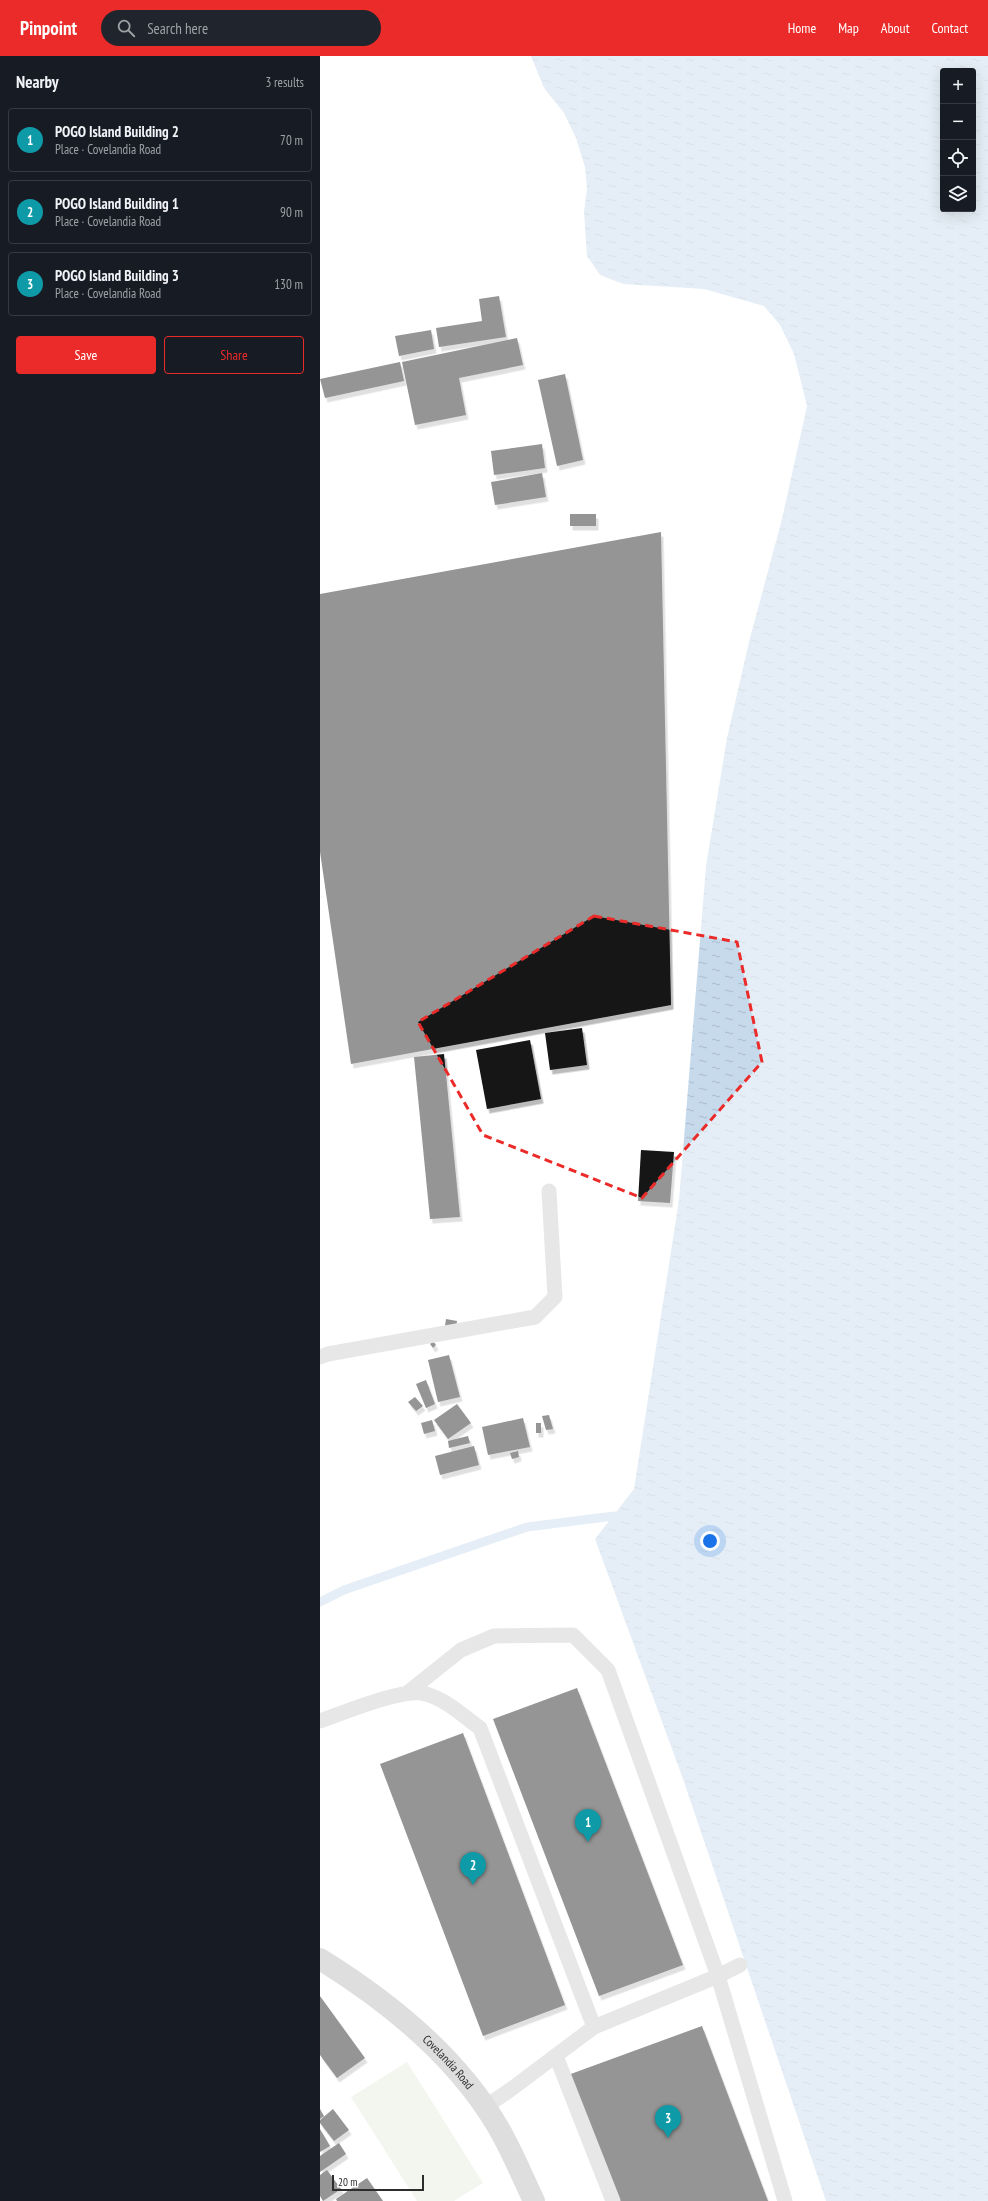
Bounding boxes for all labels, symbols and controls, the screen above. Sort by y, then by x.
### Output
search box [101,10,381,46]
text: Pinpoint [20,16,77,40]
icon: search [115,17,137,39]
text: Search here [147,19,208,38]
text: Home [788,19,816,37]
text: Map [838,19,859,37]
text: About [881,19,910,37]
text: Contact [932,19,968,37]
map controls [940,68,976,212]
button: + [940,68,976,104]
text: Nearby [16,71,59,93]
text: 3 results [265,74,304,91]
button: − [940,104,976,140]
text: POGO Island Building 2 [55,122,179,141]
text: 1 [27,132,33,149]
text: 70 m [280,132,303,149]
button: locate [940,140,976,176]
text: Place · Covelandia Road [55,141,161,158]
button: layers [940,176,976,212]
text: POGO Island Building 1 [55,194,179,213]
text: 2 [27,204,33,221]
text: 90 m [280,204,303,221]
text: Place · Covelandia Road [55,213,161,230]
text: POGO Island Building 3 [55,266,179,285]
text: 3 [27,276,33,293]
text: 130 m [274,276,303,293]
text: Place · Covelandia Road [55,285,161,302]
button: Save [16,336,156,374]
button: Share [164,336,304,374]
your location [700,1531,720,1551]
pin: 1 [575,1809,601,1842]
pin: 2 [460,1852,486,1885]
street label: Covelandia Road [420,2032,477,2092]
pin: 3 [655,2105,681,2138]
scale bar [332,2173,424,2192]
text: 20 m [338,2175,357,2189]

